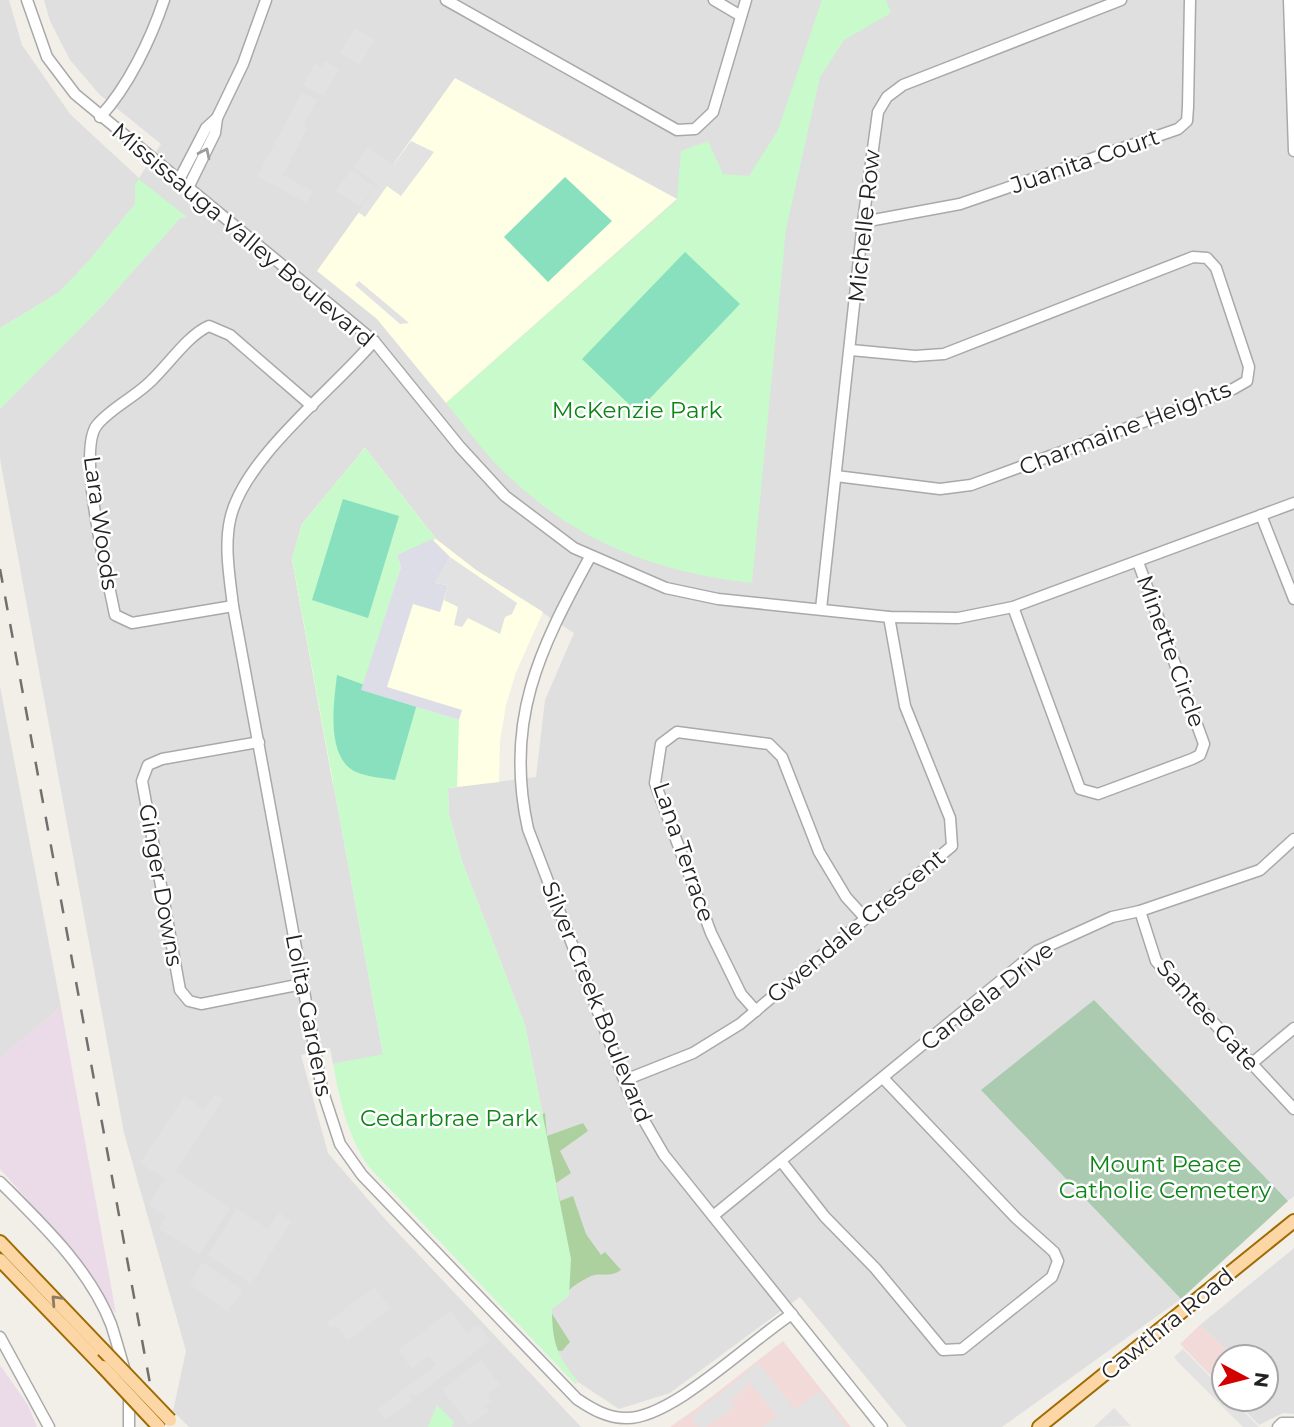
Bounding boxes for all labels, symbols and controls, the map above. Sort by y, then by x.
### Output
street label: Mississauga Valley Boulevard [106,117,380,353]
street label: Juanita Court [1006,123,1163,200]
street label: Michelle Row [842,147,886,304]
one-way arrow [196,148,210,160]
street label: Charmaine Heights [1015,375,1235,481]
park label: McKenzie Park [552,396,723,424]
street label: Lara Woods [78,454,124,592]
street label: Minette Circle [1131,571,1211,731]
street label: Lana Terrace [647,779,721,925]
street label: Ginger Downs [133,802,189,968]
street label: Gwendale Crescent [761,843,951,1009]
street label: Silver Creek Boulevard [536,877,658,1127]
street label: Lolita Gardens [280,931,338,1099]
street label: Candela Drive [915,935,1059,1057]
street label: Santee Gate [1151,954,1265,1076]
park label: Cedarbrae Park [360,1104,538,1132]
park label: Mount Peace Catholic Cemetery [1059,1150,1272,1204]
street label: Cawthra Road [1095,1262,1239,1386]
one-way arrow [51,1295,64,1308]
north arrow [1210,1343,1280,1413]
text: N [1249,1371,1274,1389]

